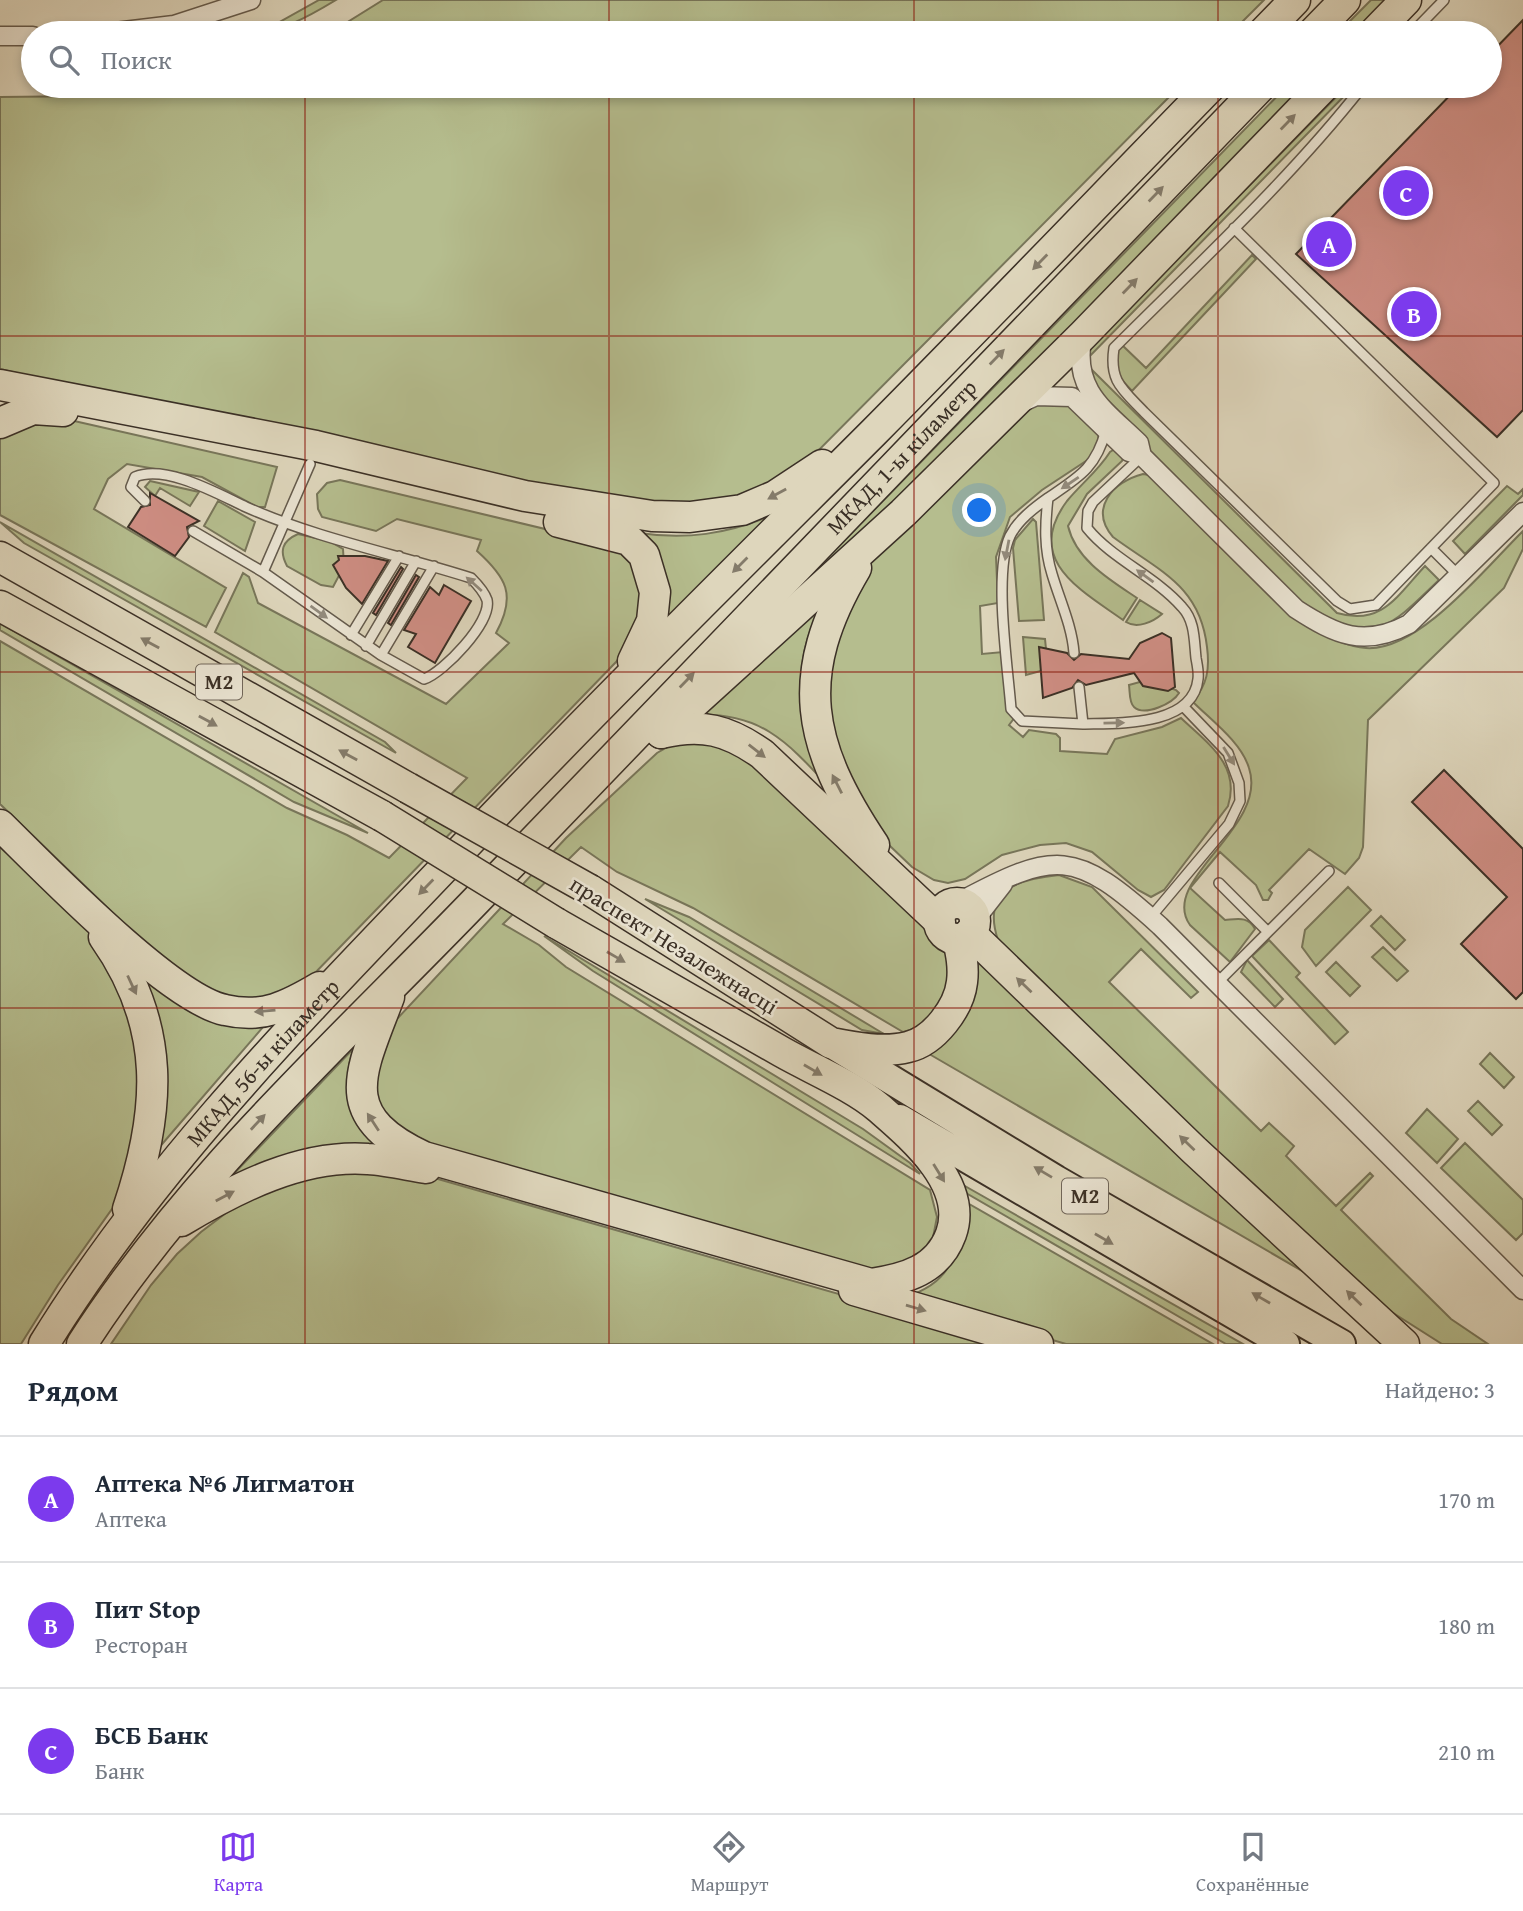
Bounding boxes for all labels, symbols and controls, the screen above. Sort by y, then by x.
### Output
search box [21,21,1502,98]
text: Поиск [101,40,172,79]
icon: search [45,41,83,79]
one-way arrow [1280,114,1297,131]
pin: C [1383,167,1429,219]
one-way arrow [1148,186,1164,202]
pin: A [1306,218,1352,270]
one-way arrow [1031,253,1048,270]
one-way arrow [1121,278,1137,295]
pin: B [1391,288,1437,340]
one-way arrow [989,349,1005,366]
street label: МКАД, 1-ы кіламетр [818,371,984,542]
one-way arrow [1061,476,1079,490]
one-way arrow [767,488,787,500]
your location [962,493,996,527]
one-way arrow [1002,539,1013,561]
one-way arrow [732,556,749,572]
one-way arrow [1136,569,1154,583]
one-way arrow [465,576,483,592]
one-way arrow [310,605,328,619]
one-way arrow [140,637,159,649]
road number: М2 [196,664,242,700]
one-way arrow [678,672,694,689]
one-way arrow [198,715,218,727]
one-way arrow [1103,717,1125,729]
one-way arrow [748,744,766,759]
one-way arrow [1222,747,1235,766]
one-way arrow [338,749,358,761]
one-way arrow [832,774,843,794]
street label: праспект Незалежнасці [564,867,785,1022]
one-way arrow [419,878,435,895]
one-way arrow [606,951,625,963]
street label: МКАД, 56-ы кіламетр [178,971,347,1153]
one-way arrow [127,974,138,995]
one-way arrow [1016,977,1033,993]
one-way arrow [254,1006,276,1017]
one-way arrow [803,1064,823,1076]
one-way arrow [367,1112,380,1132]
one-way arrow [250,1114,266,1131]
one-way arrow [1179,1136,1196,1152]
one-way arrow [933,1163,946,1183]
one-way arrow [1033,1165,1052,1178]
road number: М2 [1062,1178,1108,1214]
one-way arrow [215,1190,235,1202]
one-way arrow [1095,1233,1114,1245]
one-way arrow [1346,1291,1363,1307]
one-way arrow [1251,1292,1270,1304]
one-way arrow [906,1304,927,1314]
text: Рядом [28,1368,119,1412]
text: Найдено: 3 [1385,1373,1495,1406]
text: Аптека №6 Лигматон [95,1463,354,1502]
text: A [44,1483,58,1516]
text: 170 m [1438,1483,1495,1516]
text: Аптека [95,1502,167,1535]
text: Пит Stop [95,1589,201,1628]
text: B [44,1609,58,1642]
text: 180 m [1438,1609,1495,1642]
text: Ресторан [95,1628,188,1661]
text: БСБ Банк [95,1715,208,1754]
text: C [44,1735,58,1768]
text: 210 m [1438,1735,1495,1768]
text: Банк [95,1754,144,1787]
tab: Карта [214,1828,263,1898]
tab: Маршрут [691,1828,768,1898]
tab: Сохранённые [1196,1828,1309,1898]

